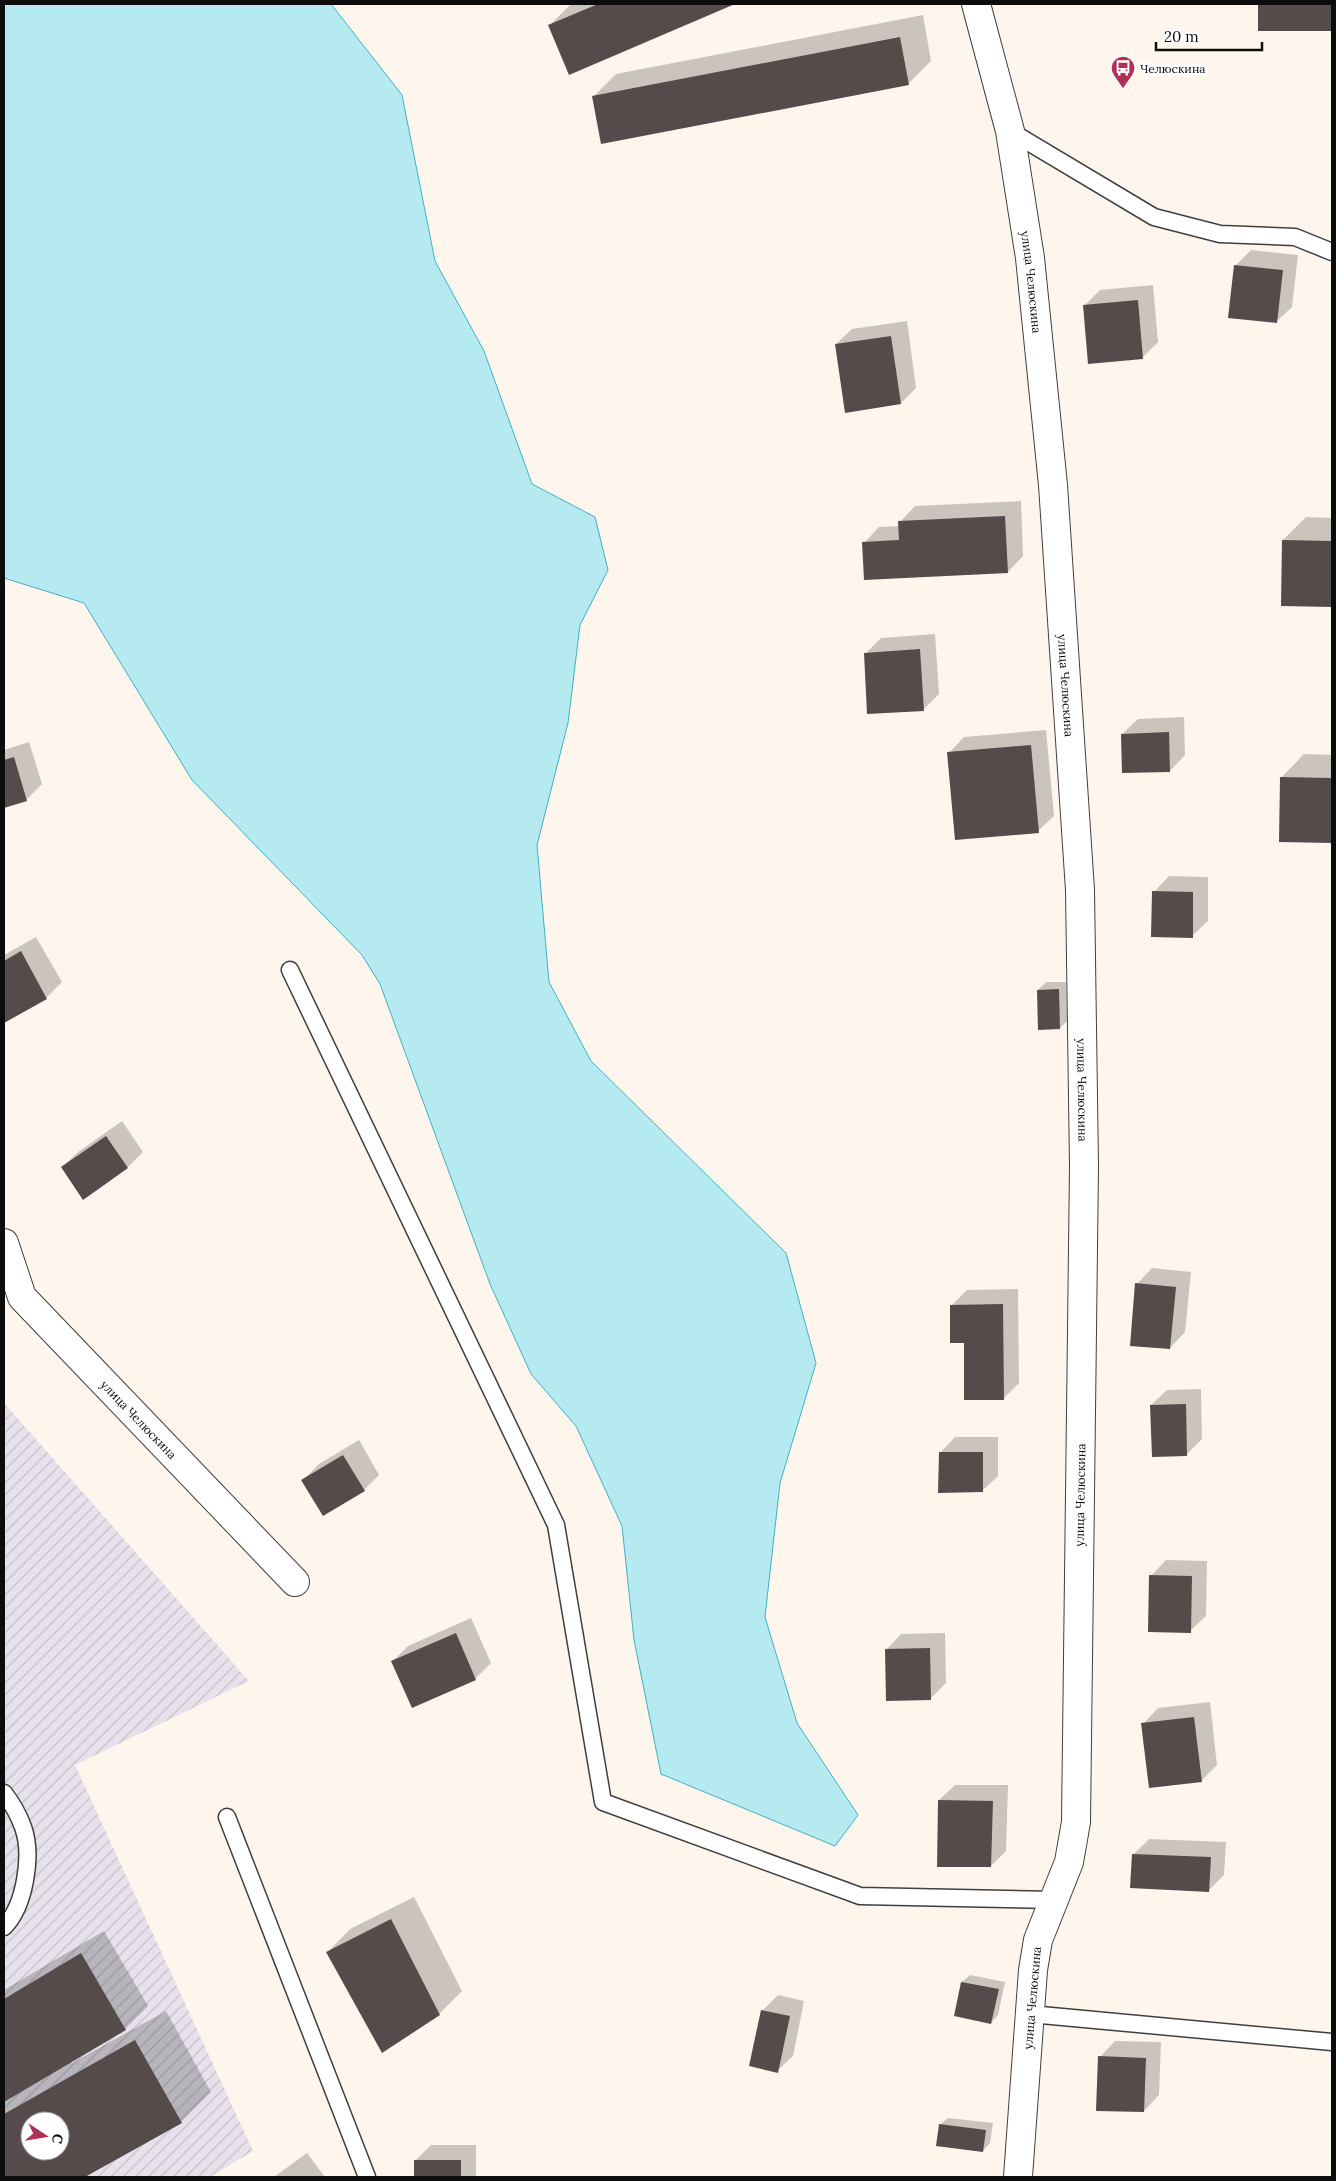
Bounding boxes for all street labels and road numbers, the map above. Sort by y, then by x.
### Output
street label: улица Челюскина [1018,229,1045,334]
street label: улица Челюскина [1055,633,1077,737]
street label: улица Челюскина [1075,1038,1091,1142]
street label: улица Челюскина [98,1377,180,1462]
street label: улица Челюскина [1072,1443,1088,1547]
street label: улица Челюскина [1020,1946,1044,2050]

